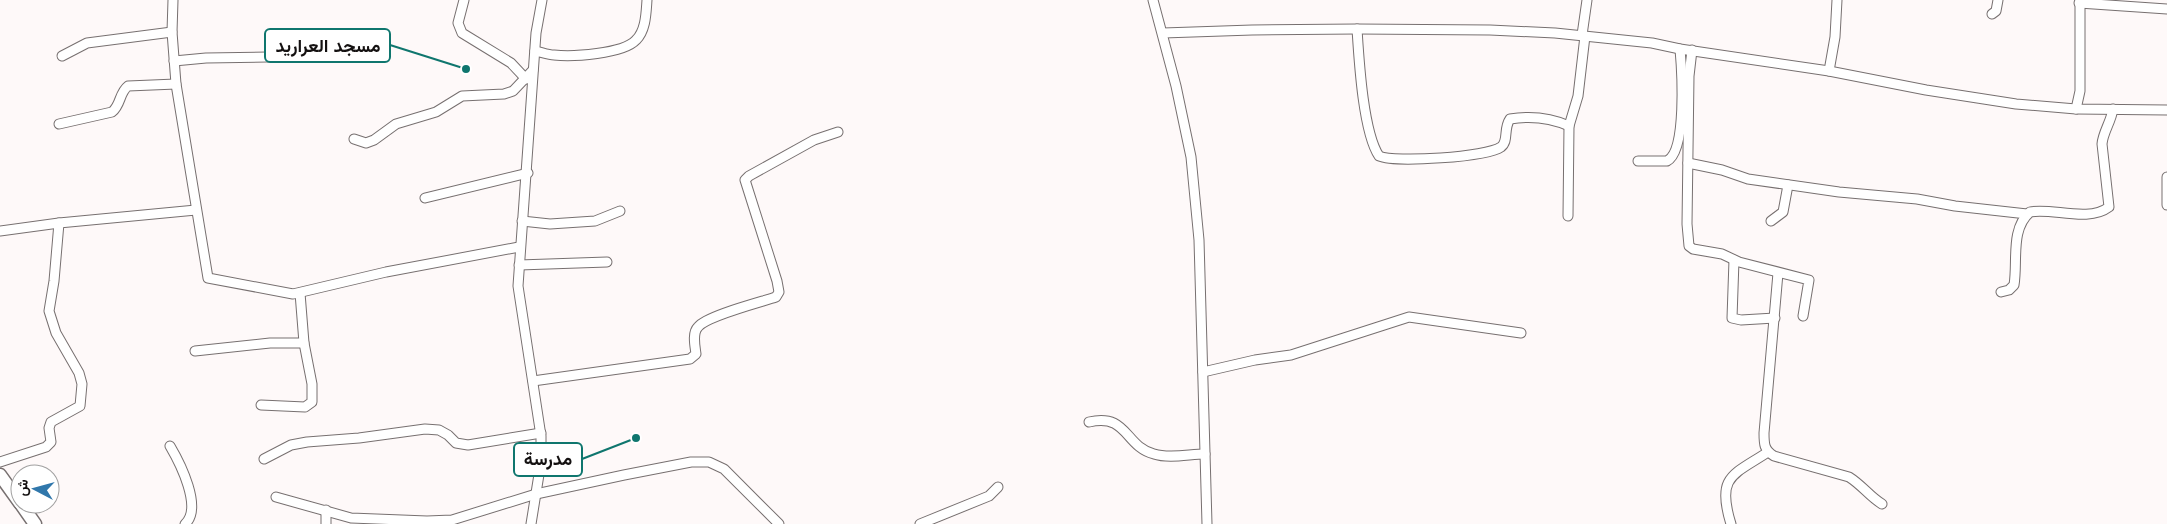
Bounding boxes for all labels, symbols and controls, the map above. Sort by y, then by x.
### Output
callout: مسجد العراريد [265,29,390,62]
text: مسجد العراريد [275,34,381,57]
callout: مدرسة [514,443,582,476]
text: مدرسة [524,447,573,470]
north arrow [10,464,60,514]
text: ش [12,478,32,497]

